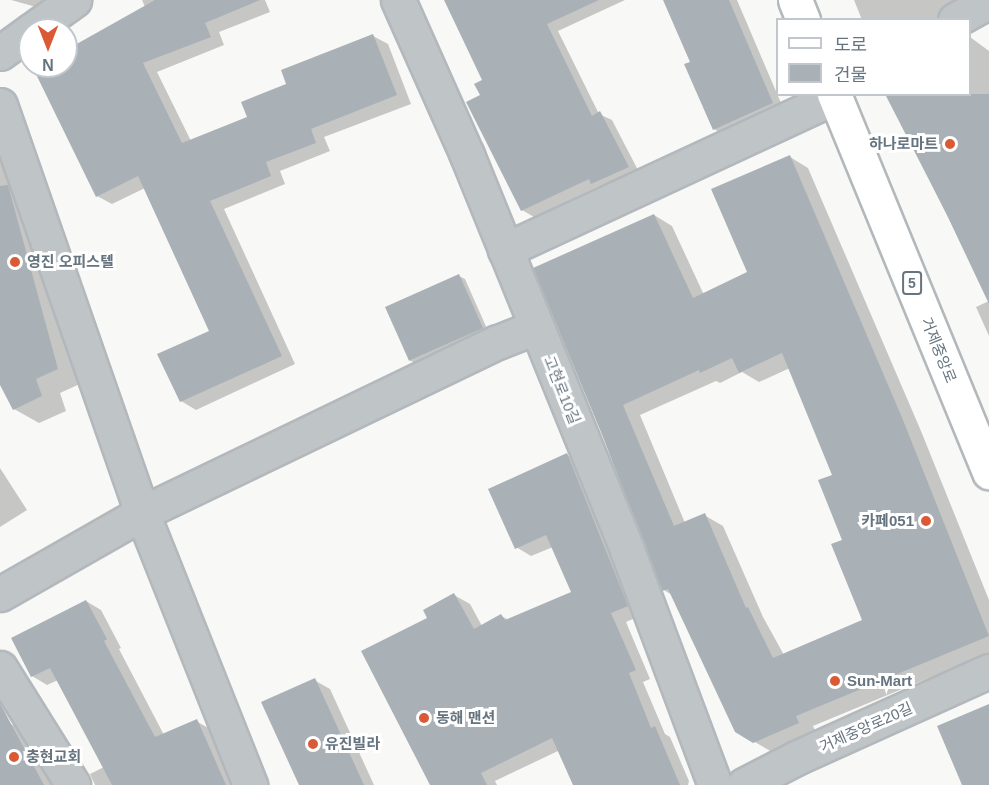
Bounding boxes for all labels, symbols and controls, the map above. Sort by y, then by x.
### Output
north arrow [18,18,78,78]
legend [776,18,971,96]
text: 도로 [834,35,867,55]
text: N [42,56,54,73]
text: 건물 [834,65,867,85]
place label: 하나로마트 [869,135,938,153]
marker: 하나로마트 [943,137,957,151]
place label: 영진 오피스텔 [27,253,114,271]
marker: 영진 오피스텔 [8,255,22,269]
road number: 5 [902,272,922,294]
street label: 거제중앙로 [918,315,960,385]
street label: 고현로10길 [540,353,584,427]
place label: 카페051 [861,512,914,530]
marker: 카페051 [919,514,933,528]
place label: Sun-Mart [847,672,912,690]
marker: Sun-Mart [828,674,842,688]
street label: 거제중앙로20길 [817,699,915,755]
place label: 동해 맨션 [436,709,495,727]
marker: 동해 맨션 [417,711,431,725]
place label: 유진빌라 [325,735,380,753]
marker: 유진빌라 [306,737,320,751]
place label: 충현교회 [26,748,81,766]
marker: 충현교회 [7,750,21,764]

